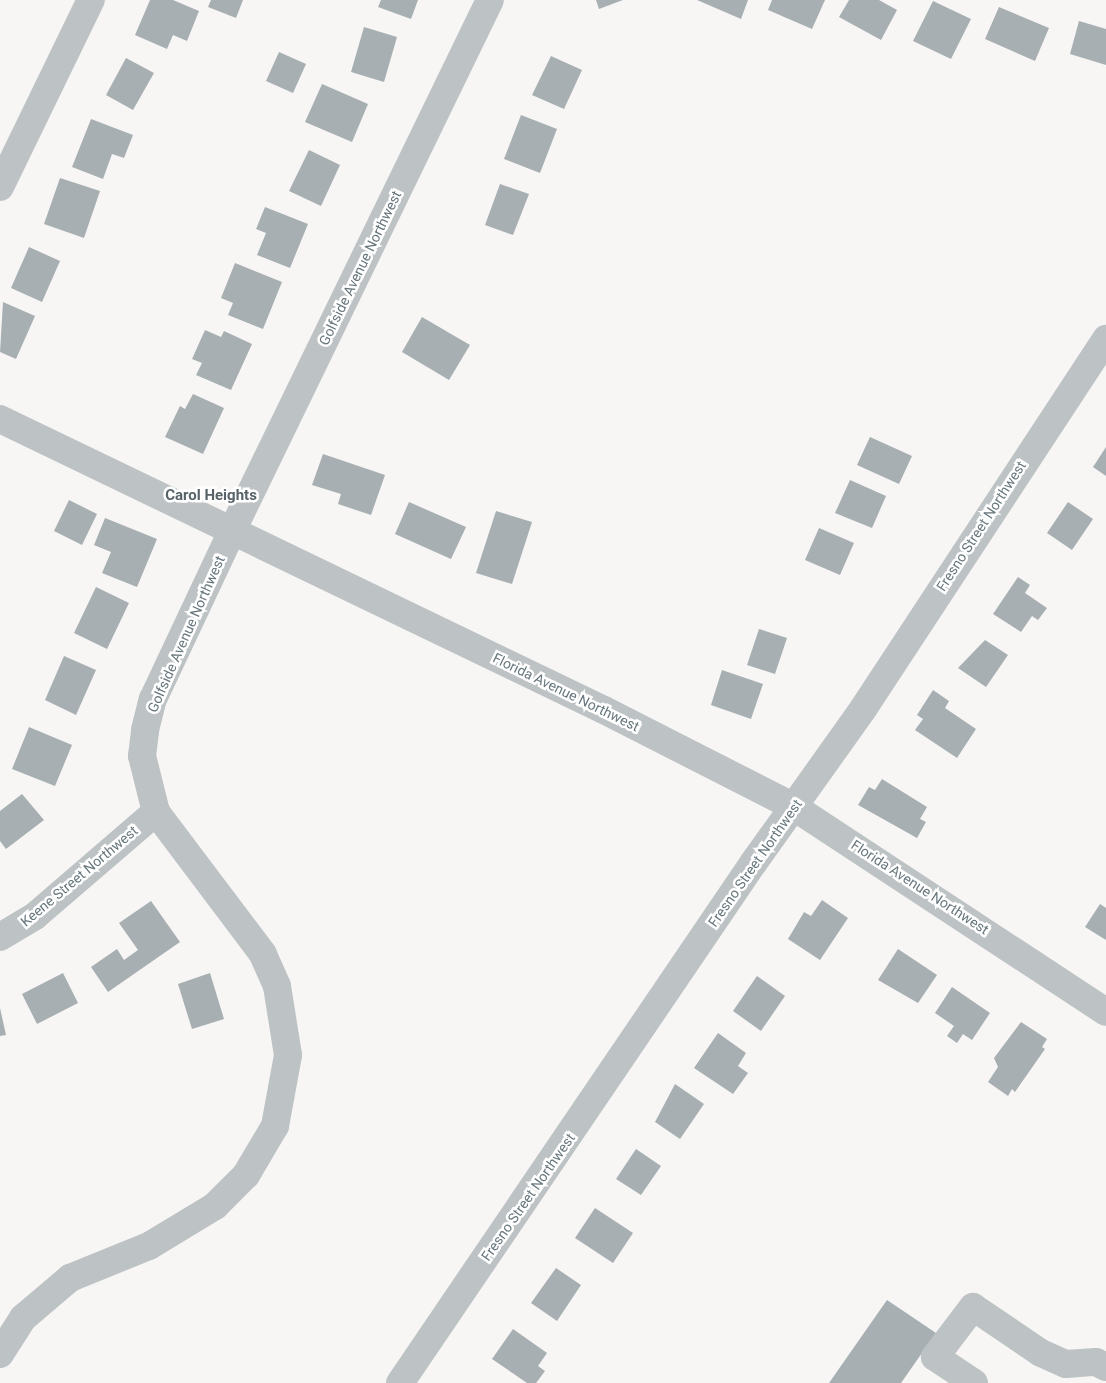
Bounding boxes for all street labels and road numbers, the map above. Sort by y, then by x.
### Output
street label: Golfside Avenue Northwest [315,188,405,348]
street label: Fresno Street Northwest [933,458,1029,594]
street label: Golfside Avenue Northwest [144,553,228,715]
street label: Florida Avenue Northwest [490,649,642,735]
street label: Fresno Street Northwest [705,796,805,930]
street label: Keene Street Northwest [17,822,141,930]
street label: Florida Avenue Northwest [848,836,992,938]
street label: Fresno Street Northwest [478,1130,578,1264]

